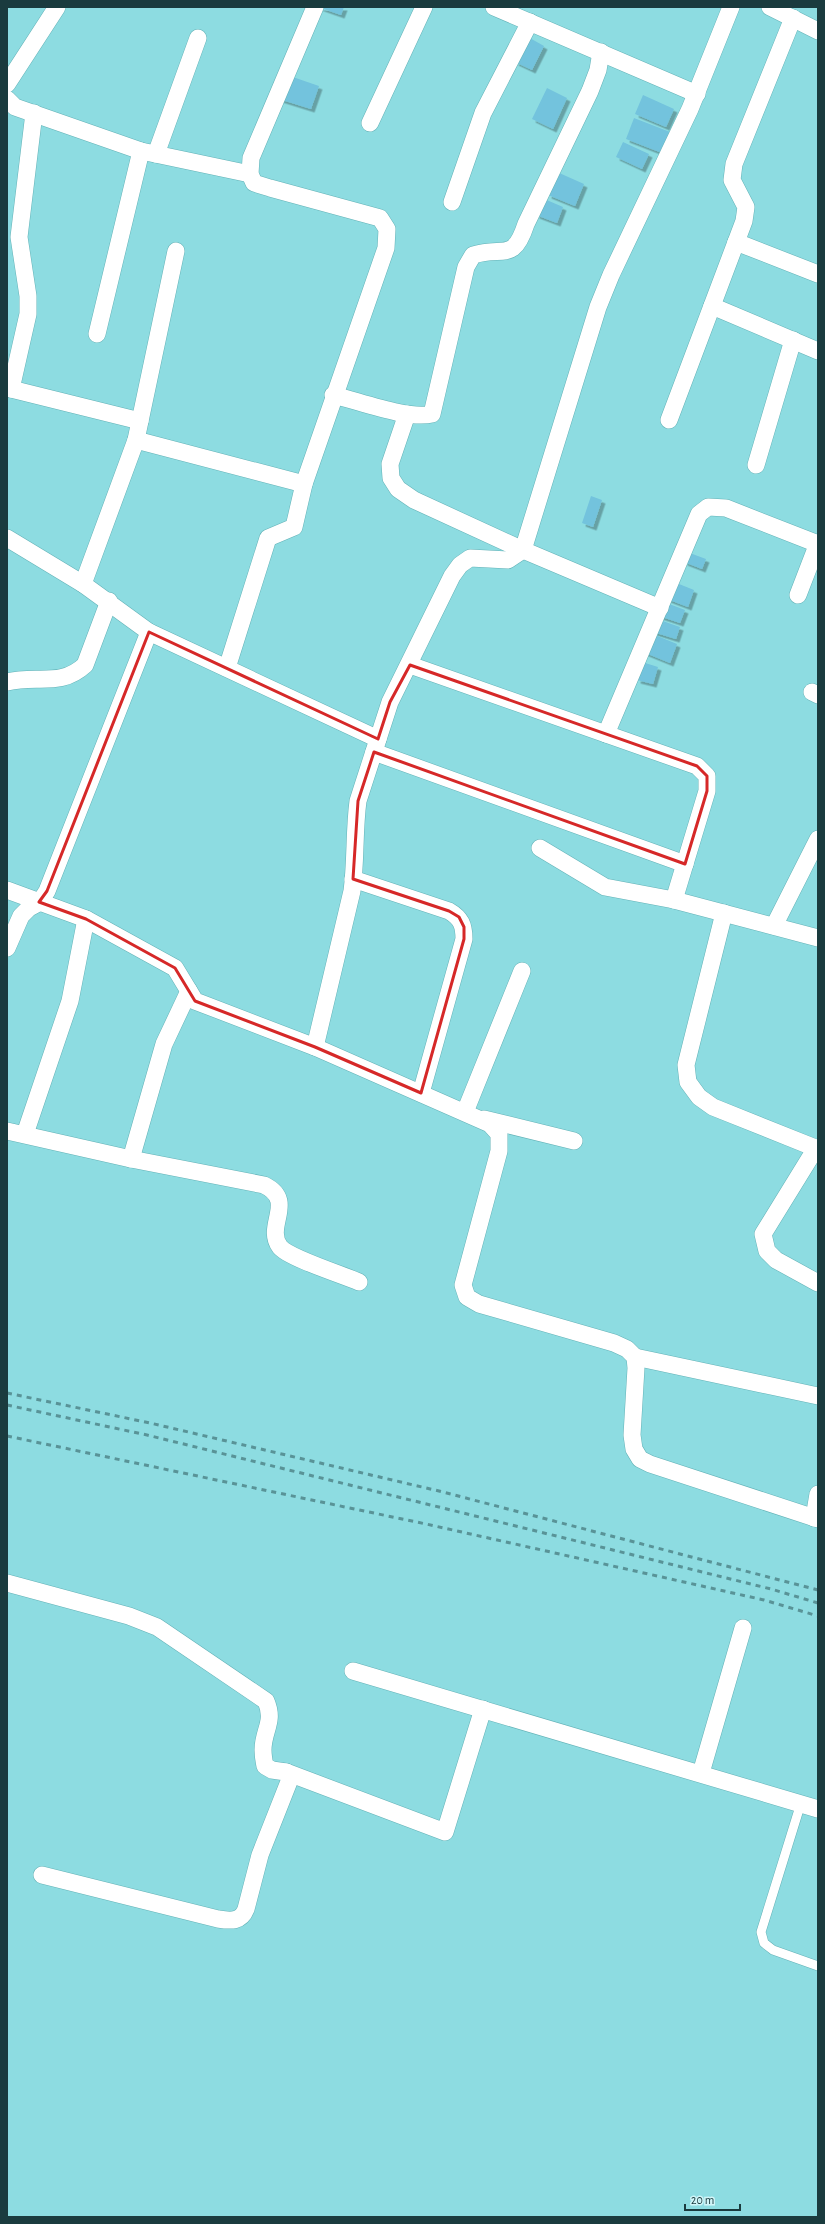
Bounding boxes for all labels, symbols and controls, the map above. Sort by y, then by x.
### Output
scale bar [685,2186,740,2212]
text: 20 m [691,2194,714,2206]

